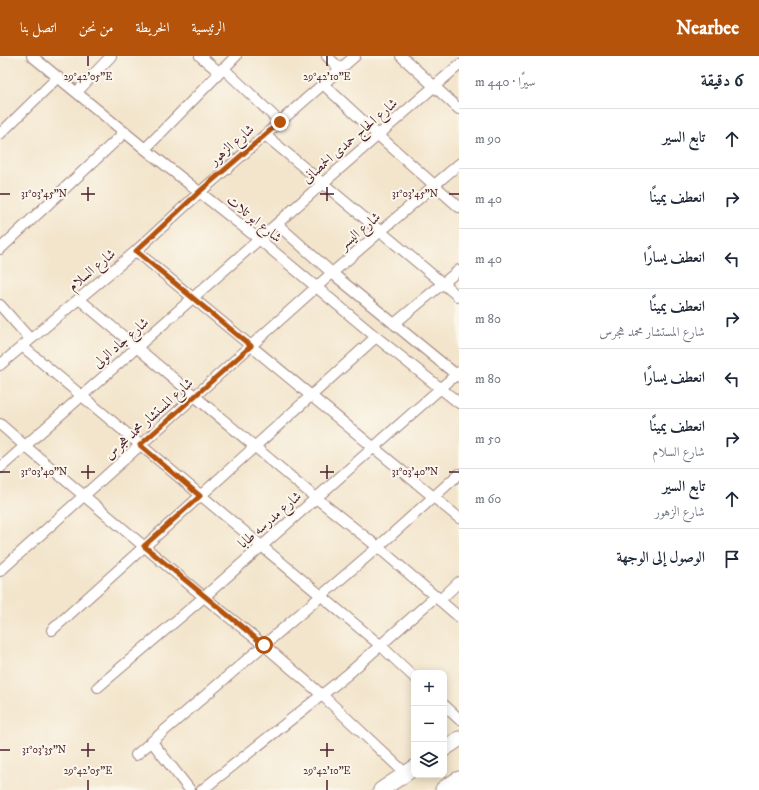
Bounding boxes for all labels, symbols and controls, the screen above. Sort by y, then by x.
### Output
text: Nearbee [676,17,739,40]
text: اتصل بنا [20,19,57,37]
text: من نحن [79,19,114,37]
text: الخريطة [136,19,170,37]
text: الرئيسية [192,19,225,37]
text: 6 دقيقة [701,70,743,92]
text: 29°42'05"E [64,71,112,83]
text: 29°42'10"E [303,71,351,83]
text: سيرًا · 440 m [475,74,536,90]
street label: شارع الحاج حمدى الحمصانى [298,95,404,190]
route end [271,113,289,131]
street label: شارع الزهور [204,120,260,172]
text: تابع السير [663,128,705,147]
icon: ahead [721,128,743,150]
text: 90 m [475,131,501,147]
text: 31°03'45"N [21,188,67,200]
text: 31°03'45"N [392,188,438,200]
text: انعطف يمينًا [650,188,705,207]
icon: right [721,188,743,210]
street label: شارع ابو تلات [221,191,285,248]
text: 40 m [475,191,502,207]
street label: شارع اليسر [334,208,386,257]
street label: شارع السلام [64,245,121,297]
text: انعطف يسارًا [644,248,705,267]
icon: left [721,248,743,270]
text: 40 m [475,251,502,267]
text: انعطف يمينًا [650,297,705,316]
icon: right [721,308,743,330]
text: 80 m [475,311,501,327]
street label: شارع جاد الولى [89,314,154,374]
text: شارع المستشار محمد هجرس [599,324,705,340]
text: انعطف يسارًا [644,368,705,387]
icon: left [721,368,743,390]
text: 80 m [475,371,501,387]
street label: شارع المستشار محمد هجرس [101,374,199,465]
text: انعطف يمينًا [650,417,705,436]
icon: right [721,428,743,450]
text: 50 m [475,431,501,447]
text: شارع السلام [652,444,705,460]
text: 31°03'40"N [21,466,67,478]
text: 31°03'40"N [392,466,438,478]
text: تابع السير [663,477,705,496]
street label: شارع مدرسه طابا [235,488,307,554]
icon: ahead [721,488,743,510]
text: 60 m [475,491,501,507]
text: شارع الزهور [655,504,705,520]
text: الوصول إلى الوجهة [616,548,705,567]
icon: arrive [721,548,743,570]
route start [255,636,273,654]
map controls [411,670,447,778]
button: + [411,670,447,706]
button: − [411,706,447,742]
button: layers [411,742,447,778]
text: 31°03'35"N [22,744,66,756]
text: 29°42'05"E [64,765,112,777]
text: 29°42'10"E [303,765,351,777]

